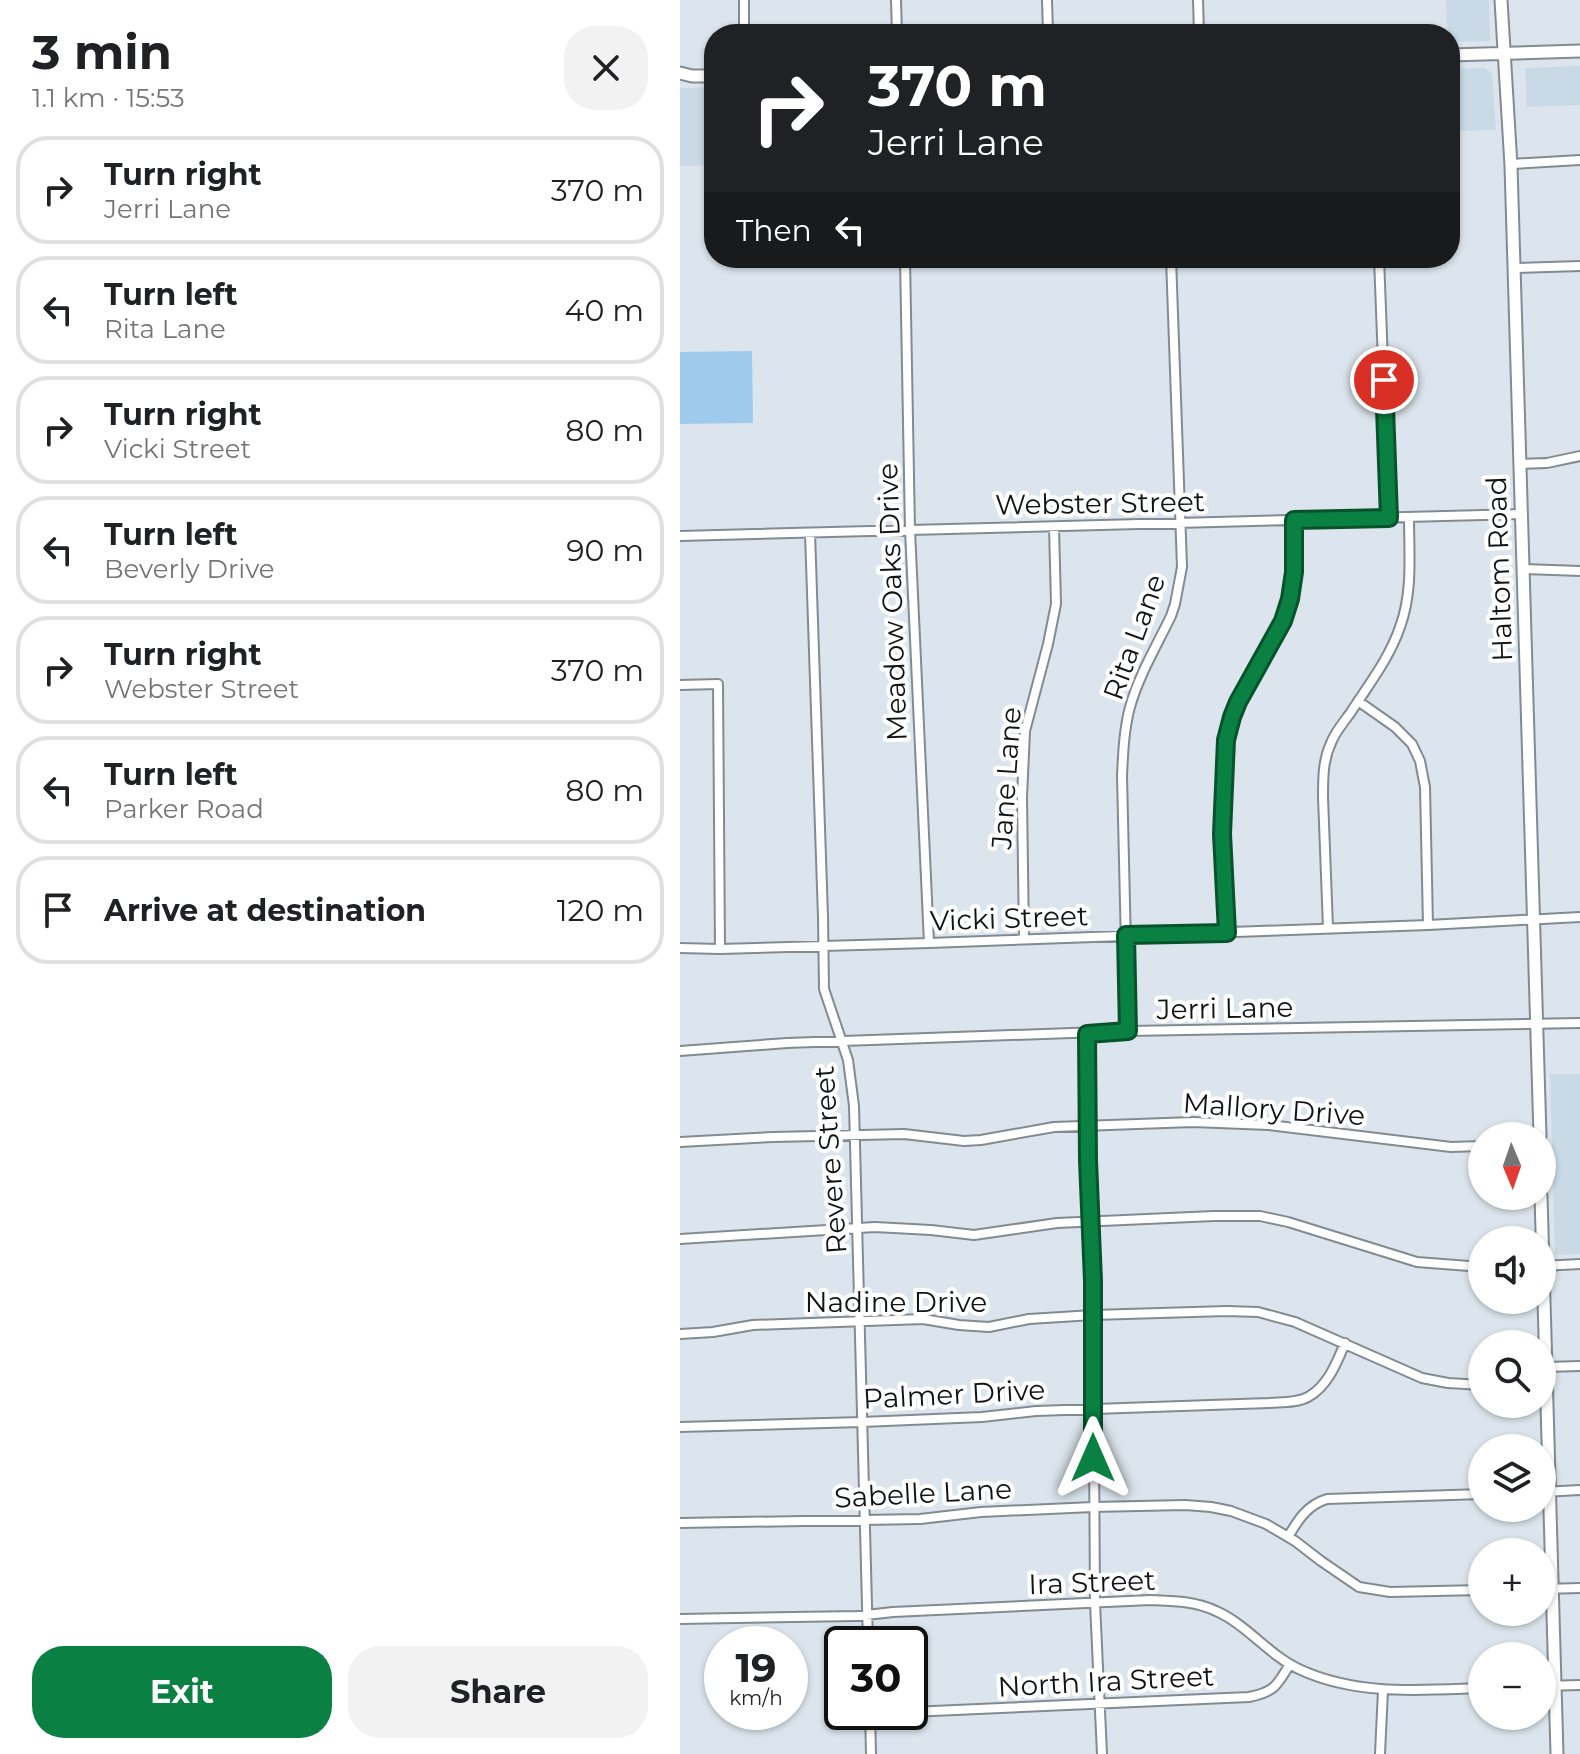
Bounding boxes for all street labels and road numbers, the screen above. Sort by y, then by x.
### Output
street label: Meadow Oaks Drive [870,462,914,742]
street label: Haltom Road [1479,476,1519,662]
street label: Webster Street [995,484,1205,522]
street label: Rita Lane [1096,570,1172,704]
street label: Jane Lane [984,706,1028,851]
street label: Vicki Street [929,898,1089,938]
street label: Jerri Lane [1155,990,1294,1026]
street label: Revere Street [806,1065,854,1255]
street label: Mallory Drive [1182,1086,1366,1132]
street label: Nadine Drive [805,1285,987,1319]
street label: Palmer Drive [862,1372,1046,1416]
street label: Sabelle Lane [833,1471,1013,1515]
street label: Ira Street [1028,1563,1156,1601]
street label: North Ira Street [997,1658,1215,1704]

